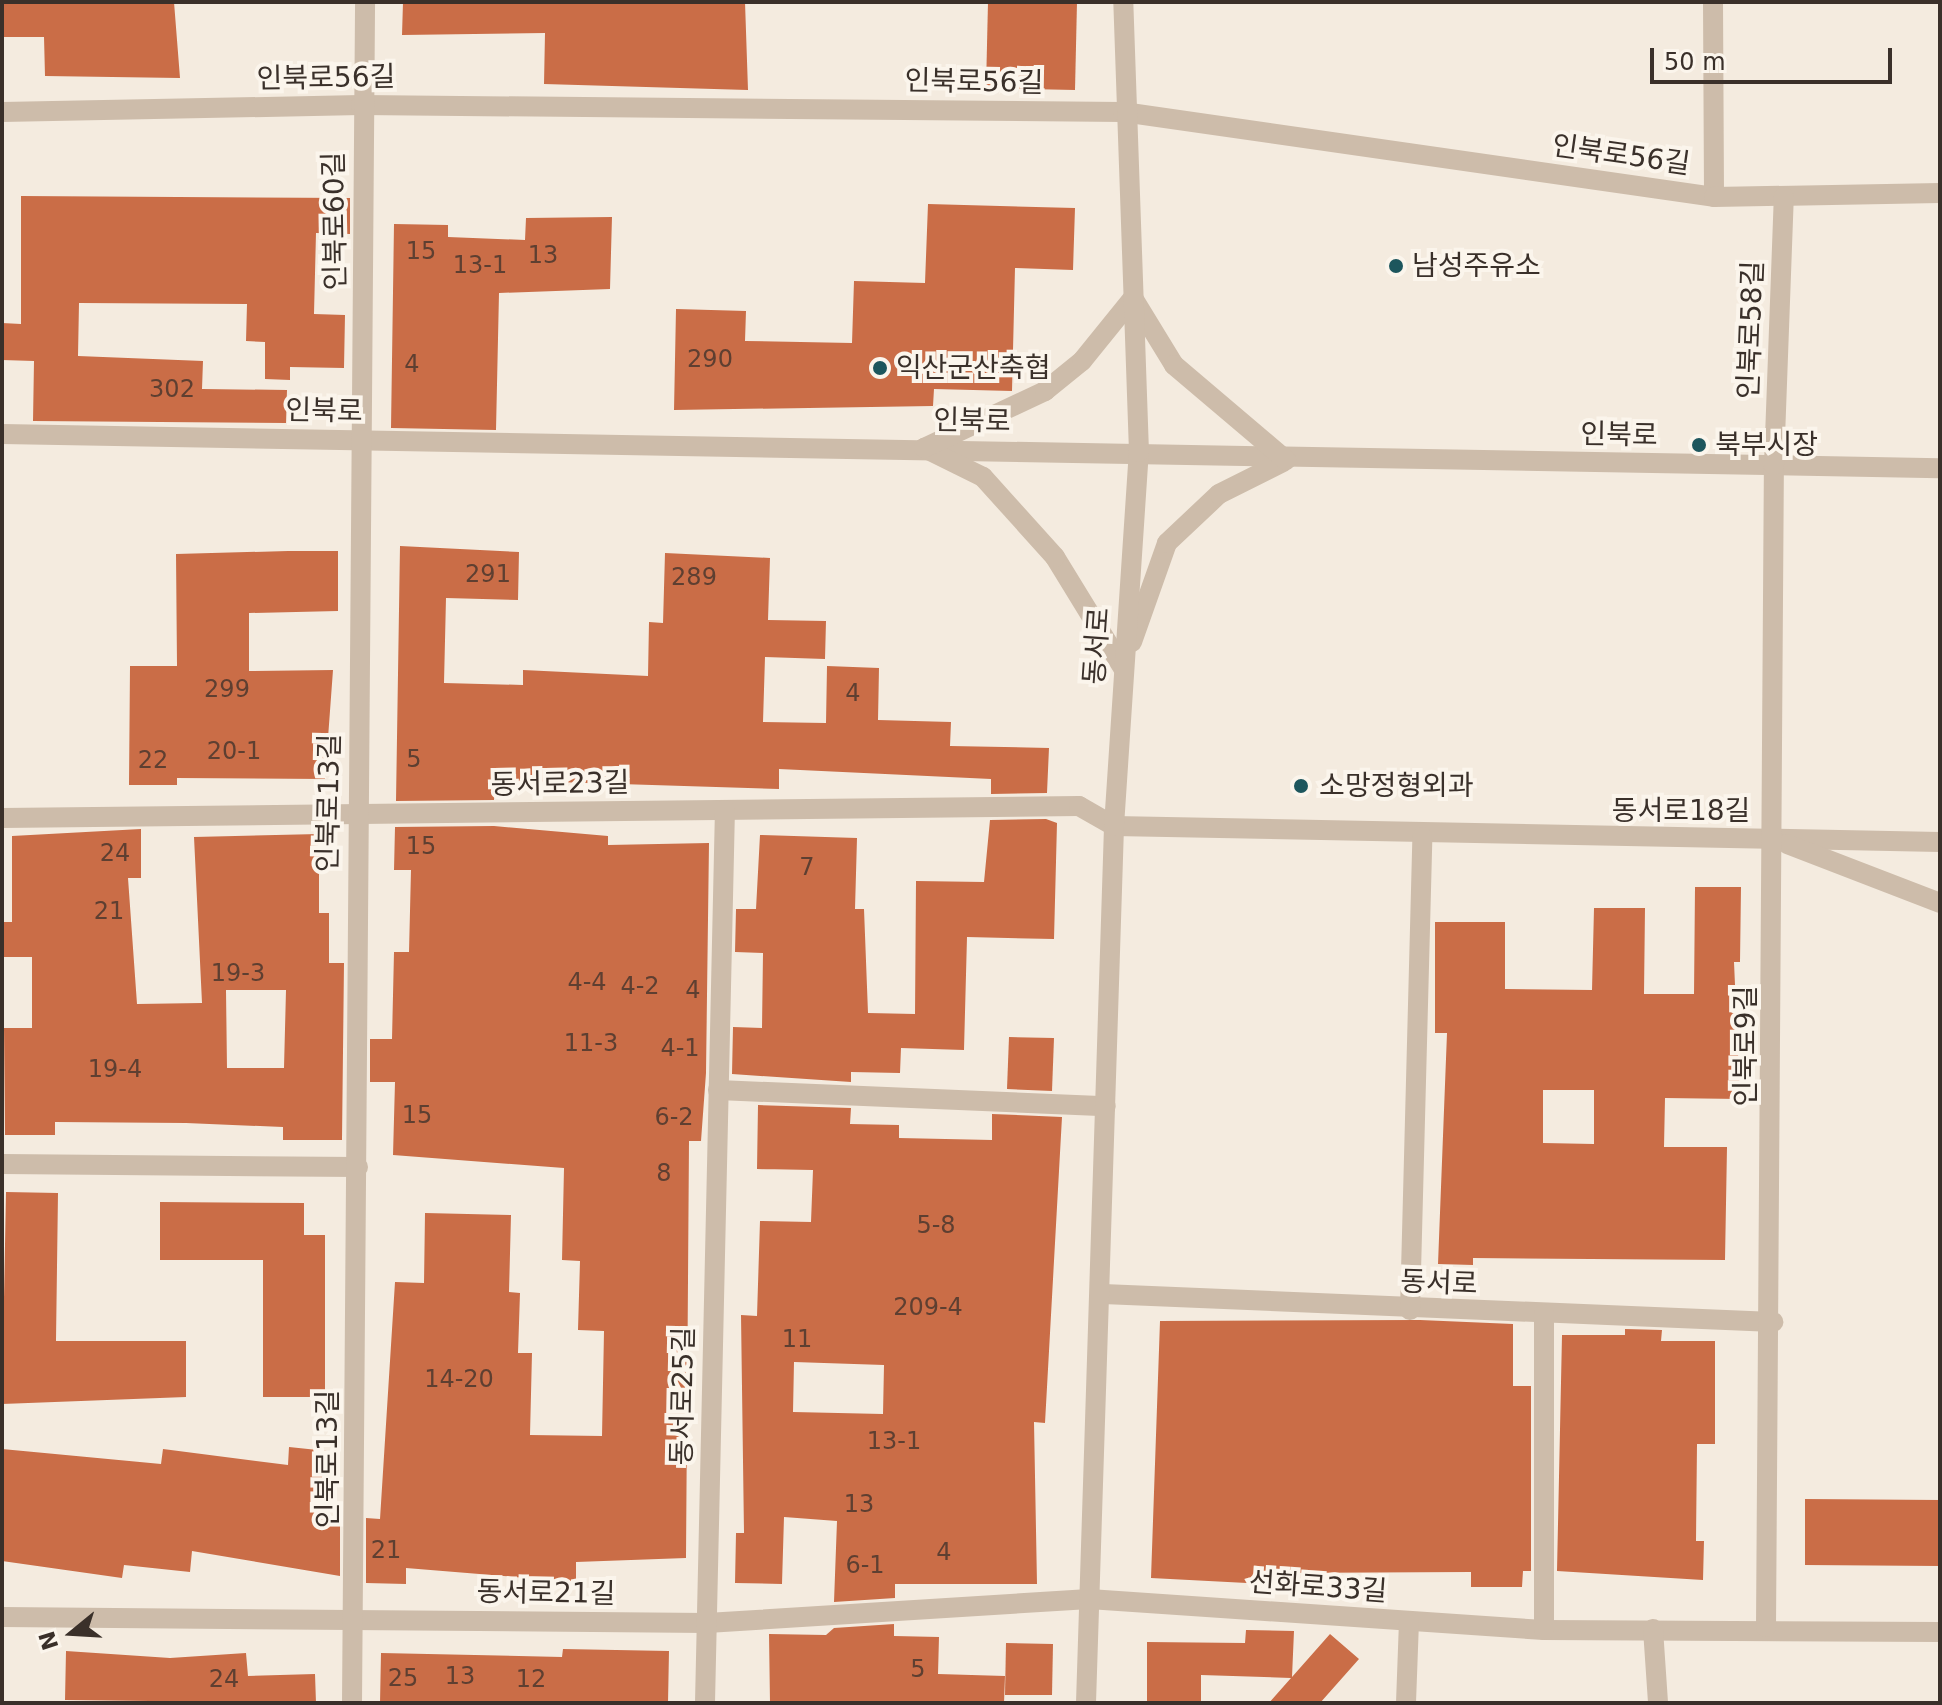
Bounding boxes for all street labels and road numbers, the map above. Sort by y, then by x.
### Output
street label: 인북로56길 [256,60,396,96]
street label: 인북로56길 [904,64,1044,100]
street label: 인북로56길 [1550,129,1692,181]
street label: 인북로60길 [317,151,353,291]
street label: 인북로58길 [1732,260,1770,400]
street label: 인북로 [285,394,363,428]
street label: 인북로 [933,404,1011,438]
street label: 인북로 [1580,418,1658,452]
street label: 동서로 [1078,606,1116,686]
street label: 인북로13길 [311,733,347,873]
street label: 동서로23길 [490,766,630,802]
street label: 동서로18길 [1612,794,1750,828]
street label: 인북로9길 [1729,986,1763,1106]
street label: 동서로 [1400,1265,1478,1301]
street label: 동서로25길 [665,1326,701,1466]
street label: 인북로13길 [311,1390,345,1528]
street label: 선화로33길 [1248,1565,1388,1609]
street label: 동서로21길 [476,1575,616,1611]

